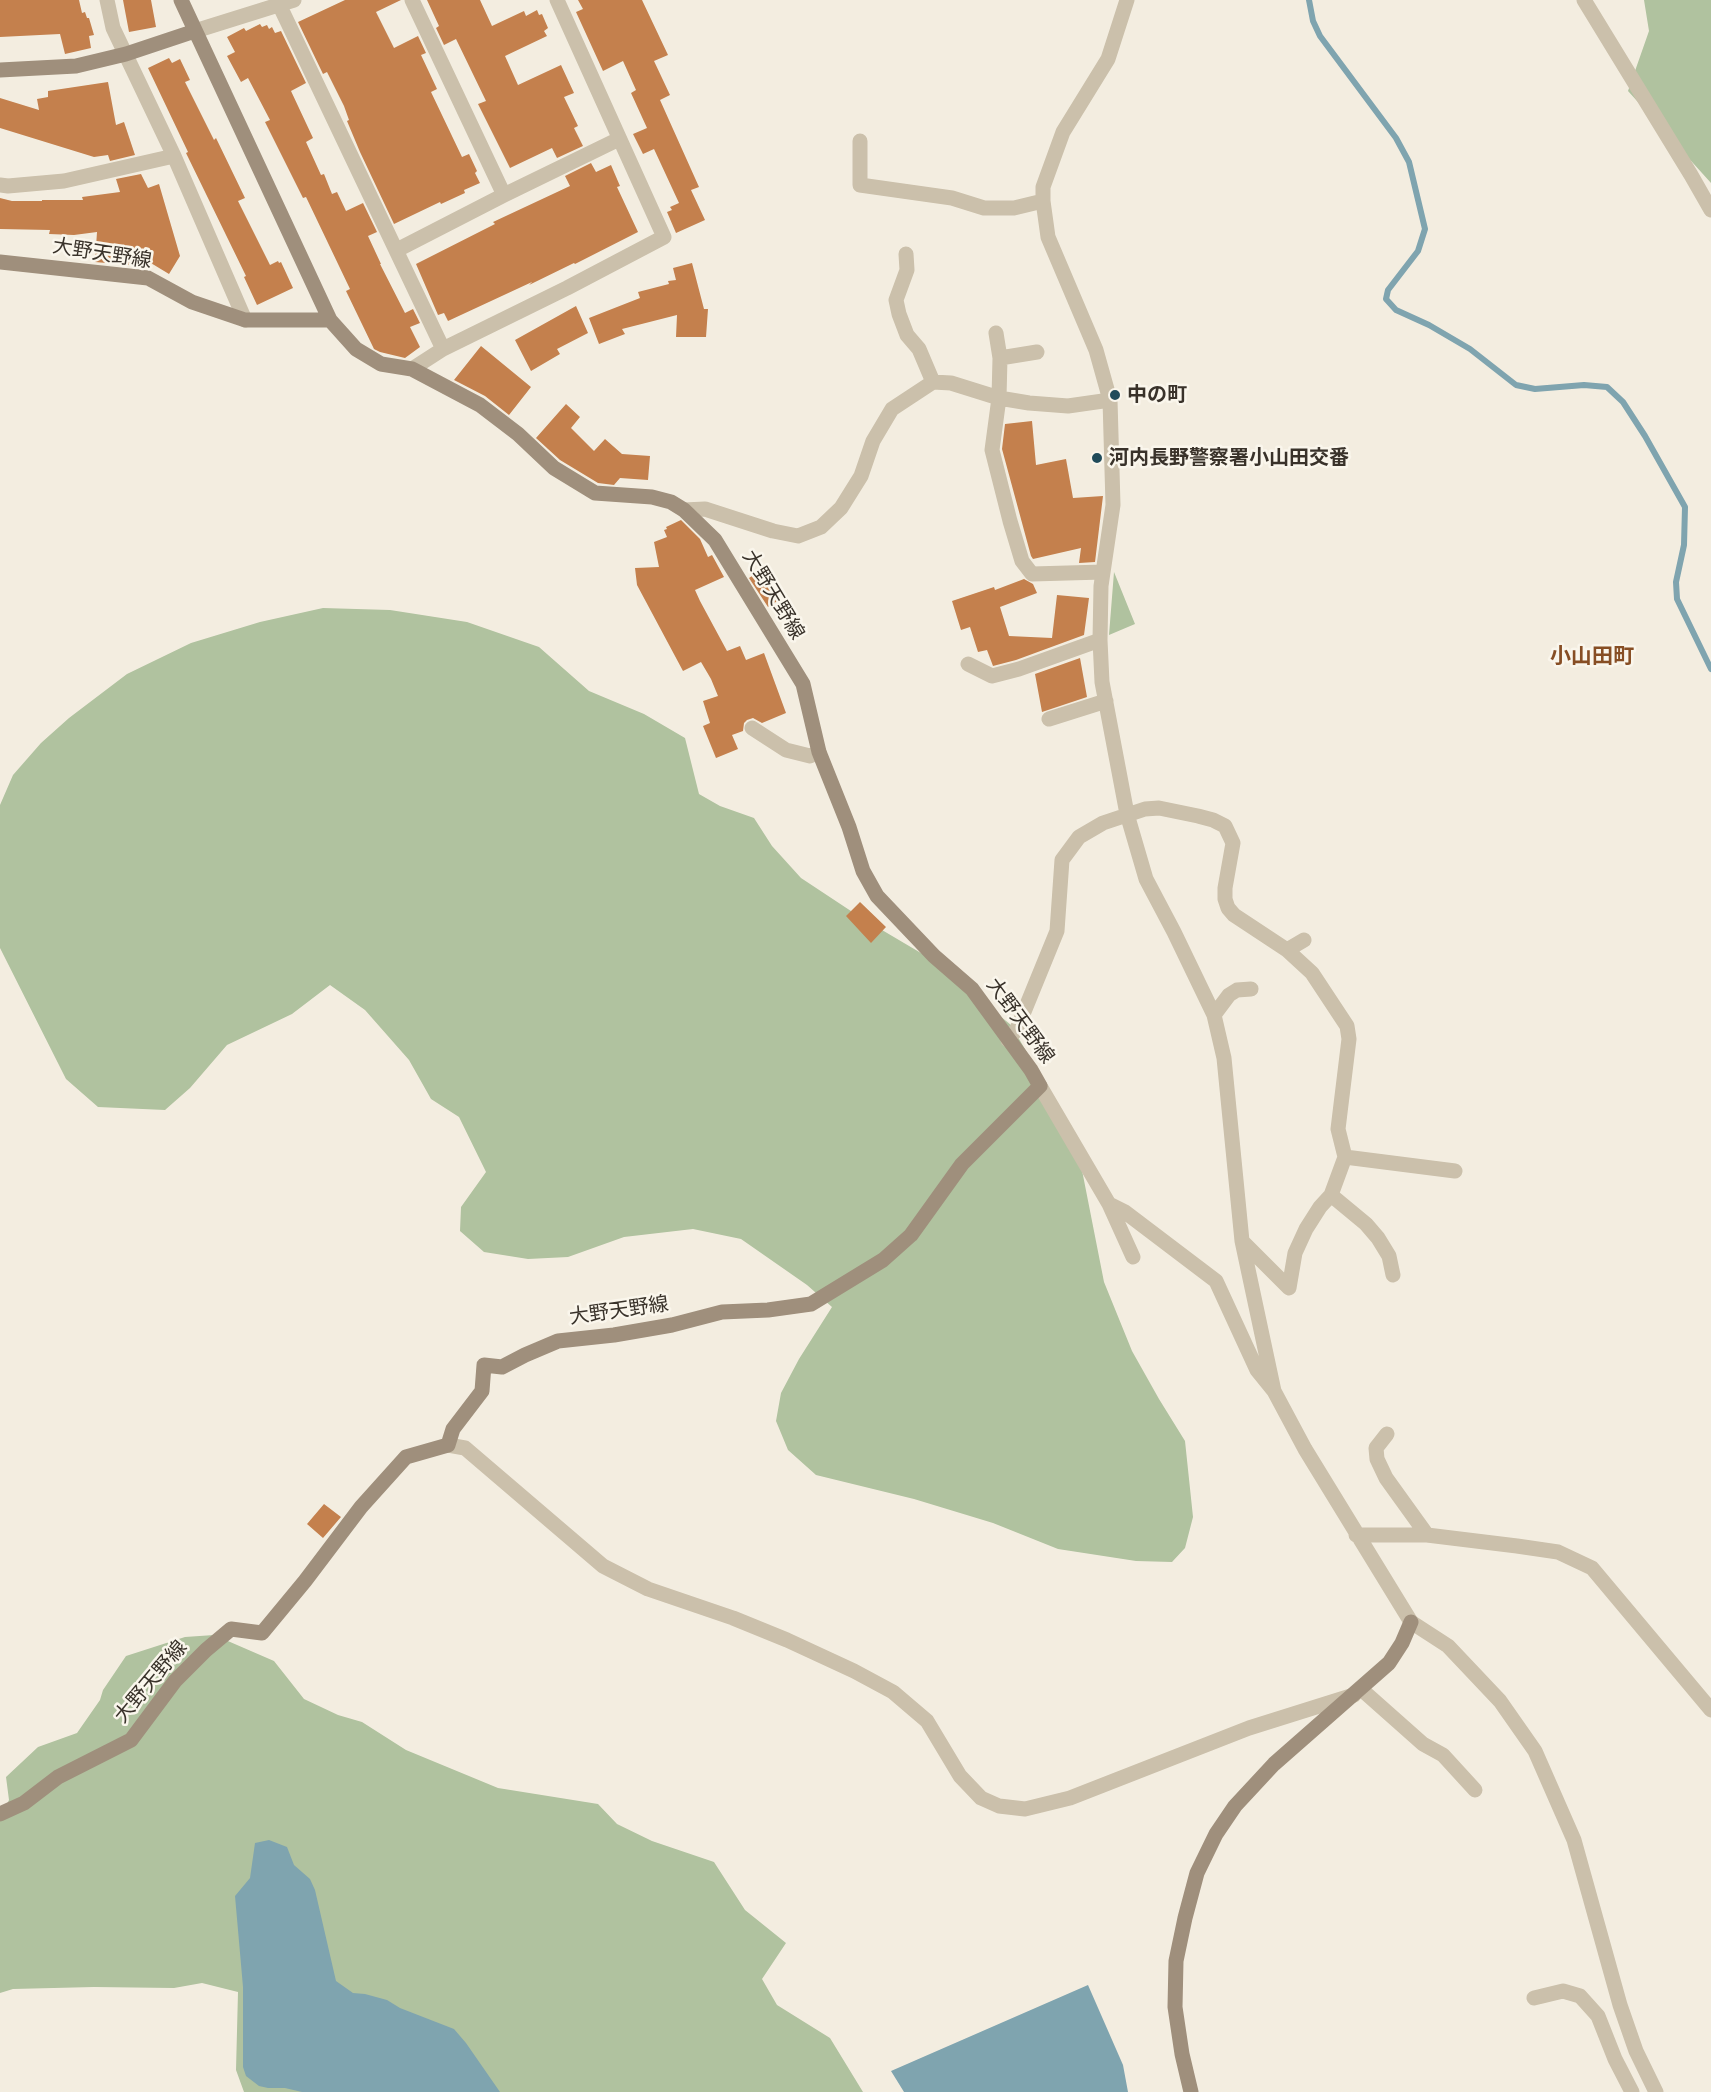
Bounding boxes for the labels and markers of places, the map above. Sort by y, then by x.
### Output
place label: 中の町 [1127,383,1187,407]
marker: 中の町 [1108,388,1122,402]
place label: 河内長野警察署小山田交番 [1109,446,1349,470]
marker: 河内長野警察署小山田交番 [1090,451,1104,465]

